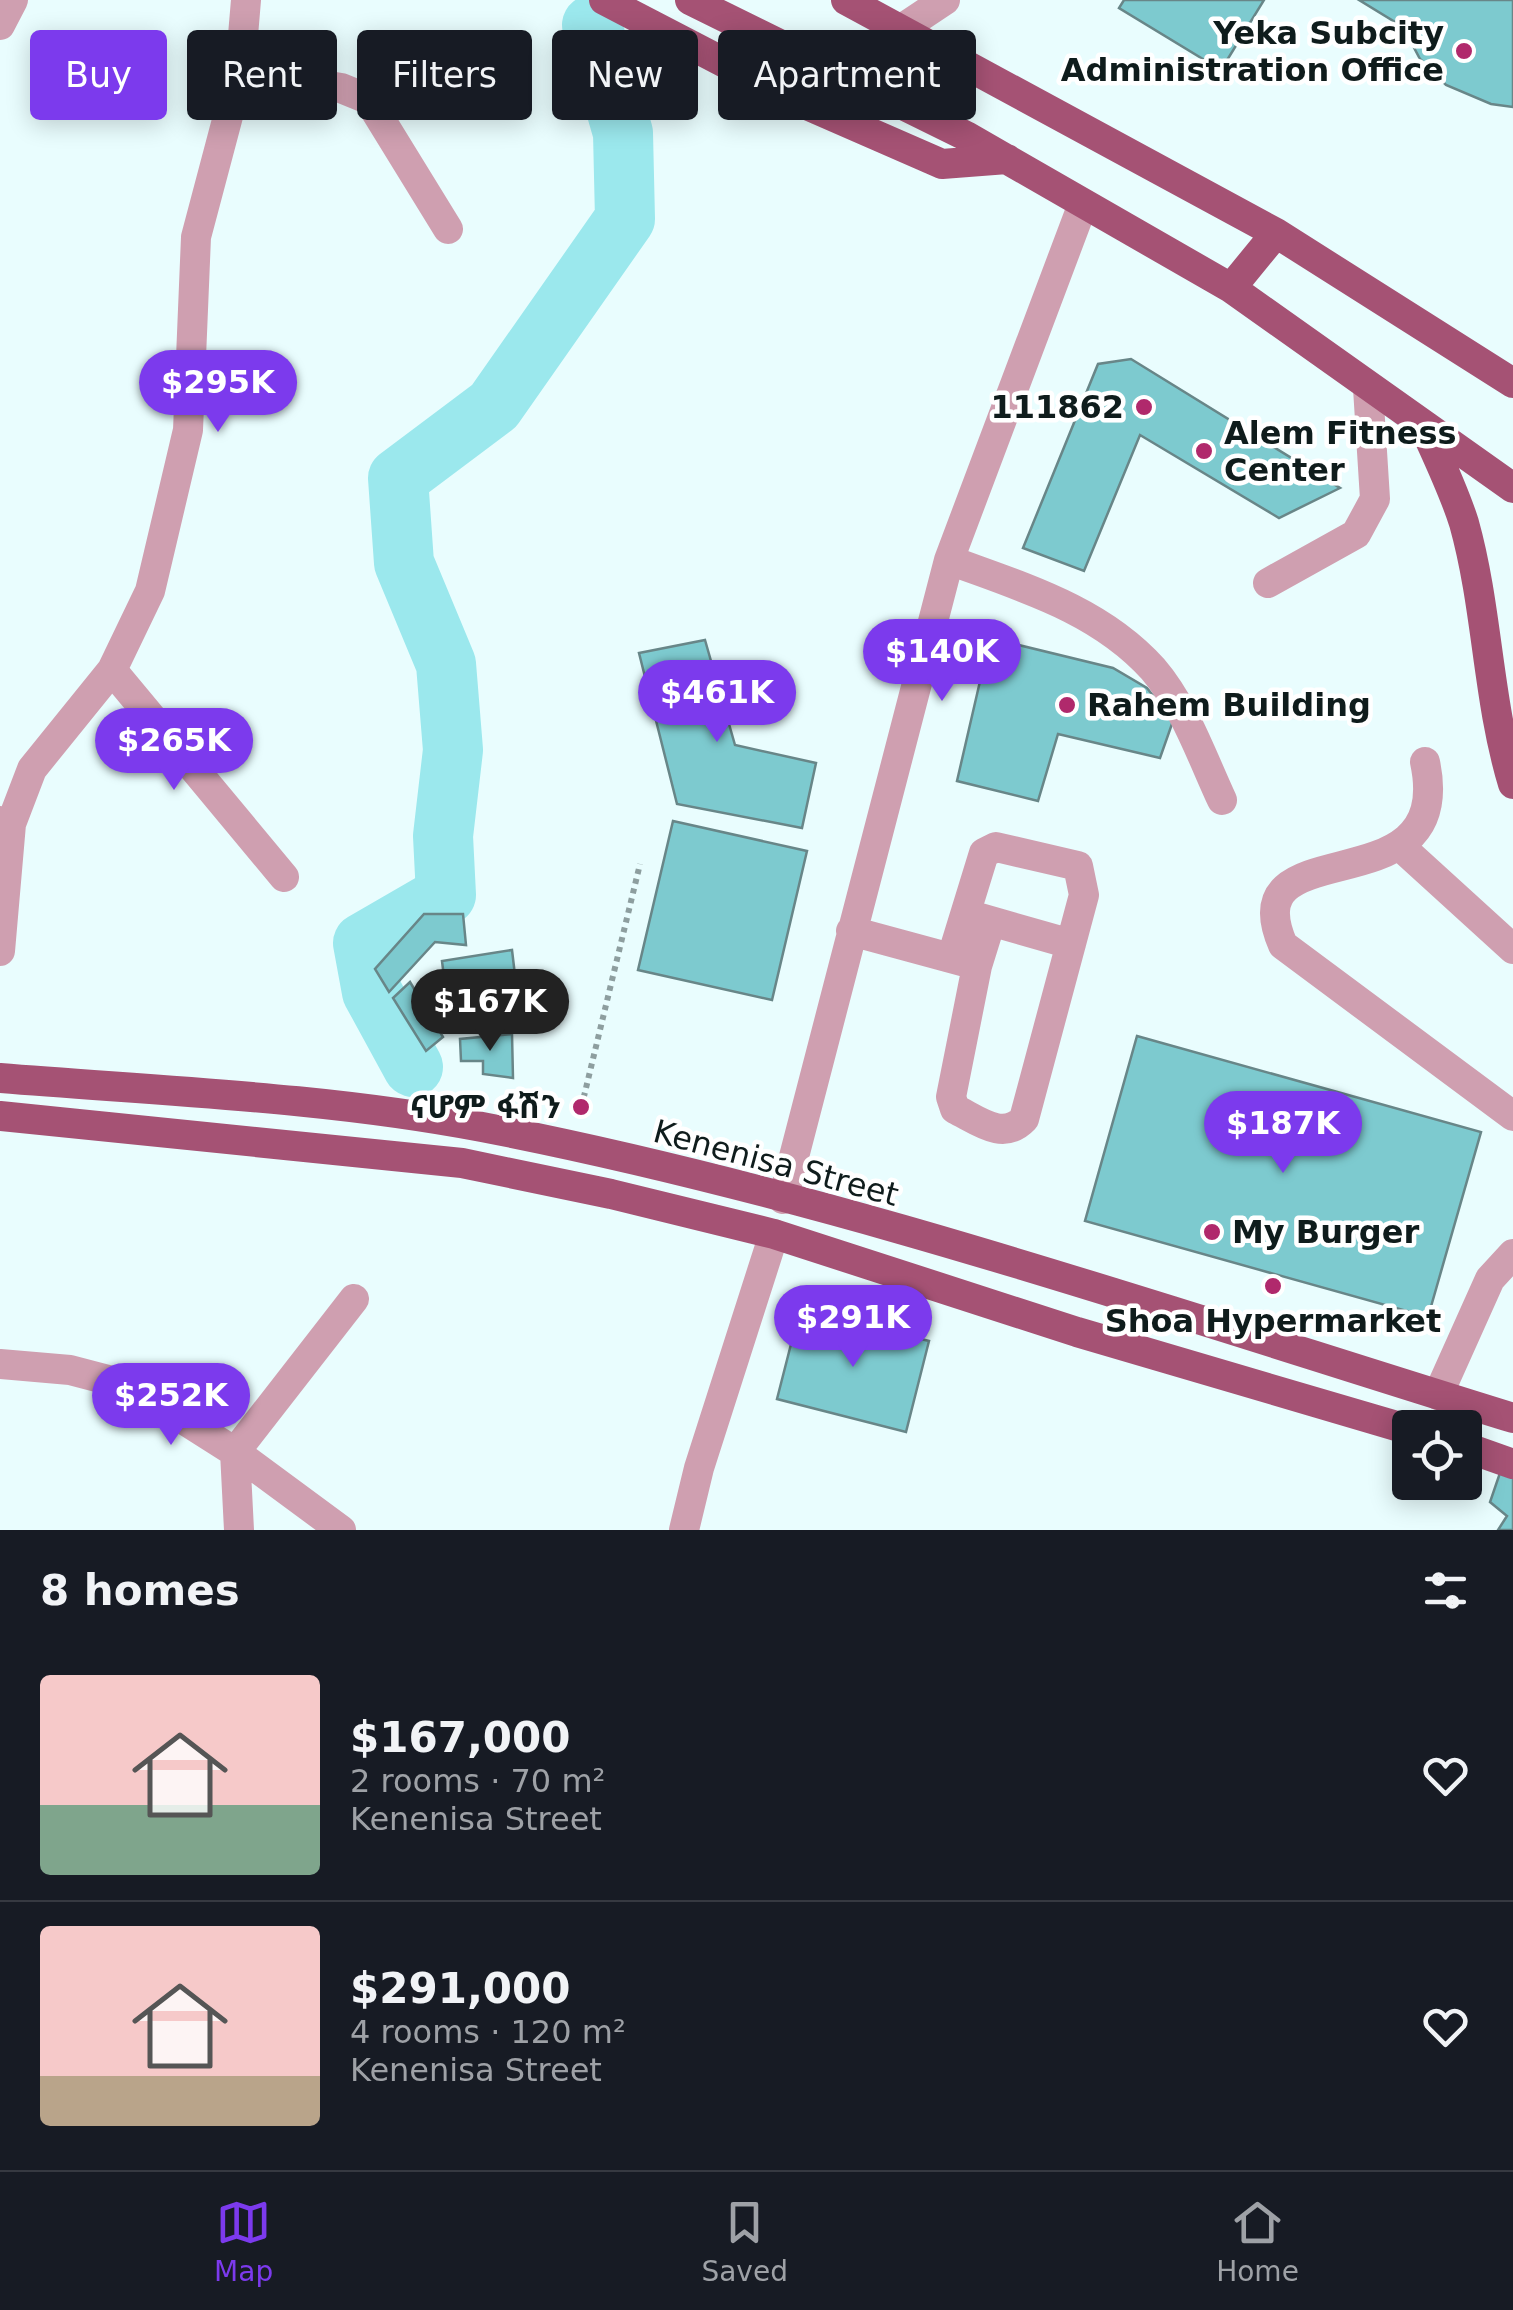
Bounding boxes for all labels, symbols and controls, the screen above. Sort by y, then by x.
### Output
place label: Yeka Subcity Administration Office [1061,14,1444,89]
chip: Buy [30,30,167,120]
chip: Rent [187,30,337,120]
chip: Filters [357,30,532,120]
chip: New [552,30,698,120]
chip: Apartment [718,30,976,120]
marker: Yeka Subcity Administration Office [1453,40,1475,62]
pin: $295K [148,350,288,435]
text: $295K [161,363,275,401]
place label: 111862 [990,388,1124,426]
marker: 111862 [1133,396,1155,418]
place label: Alem Fitness Center [1224,414,1457,489]
marker: Alem Fitness Center [1193,440,1215,462]
pin: $140K [872,619,1012,704]
text: $140K [885,632,999,670]
pin: $461K [647,660,787,745]
text: $461K [660,673,774,711]
place label: Rahem Building [1087,686,1371,724]
marker: Rahem Building [1056,694,1078,716]
pin: $265K [104,708,244,793]
text: $265K [117,721,231,759]
pin: $167K [420,969,560,1054]
text: $167K [433,982,547,1020]
place label: ናሆም ፋሽን [410,1088,561,1126]
pin: $187K [1213,1091,1353,1176]
marker: ናሆም ፋሽን [570,1096,592,1118]
text: $187K [1226,1104,1340,1142]
street label: Kenenisa Street [649,1112,903,1214]
place label: My Burger [1232,1213,1419,1251]
marker: My Burger [1201,1221,1223,1243]
marker: Shoa Hypermarket [1262,1275,1284,1297]
pin: $291K [783,1285,923,1370]
text: $291K [796,1298,910,1336]
place label: Shoa Hypermarket [1105,1302,1441,1340]
pin: $252K [101,1363,241,1448]
text: $252K [114,1376,228,1414]
map controls [1392,1410,1482,1500]
button: locate [1392,1410,1482,1500]
icon: filters [1418,1563,1473,1618]
text: 8 homes [40,1566,240,1615]
text: $167,000 [350,1713,571,1762]
icon: home [120,1715,240,1835]
icon: heart [1418,1748,1473,1803]
text: 2 rooms · 70 m² [350,1762,605,1800]
text: Kenenisa Street [350,1800,602,1838]
text: $291,000 [350,1964,571,2013]
icon: home [120,1966,240,2086]
icon: heart [1418,1999,1473,2054]
text: 4 rooms · 120 m² [350,2013,626,2051]
text: Kenenisa Street [350,2051,602,2089]
tab: Map [214,2195,273,2288]
tab: Saved [701,2195,788,2288]
tab: Home [1216,2195,1299,2288]

